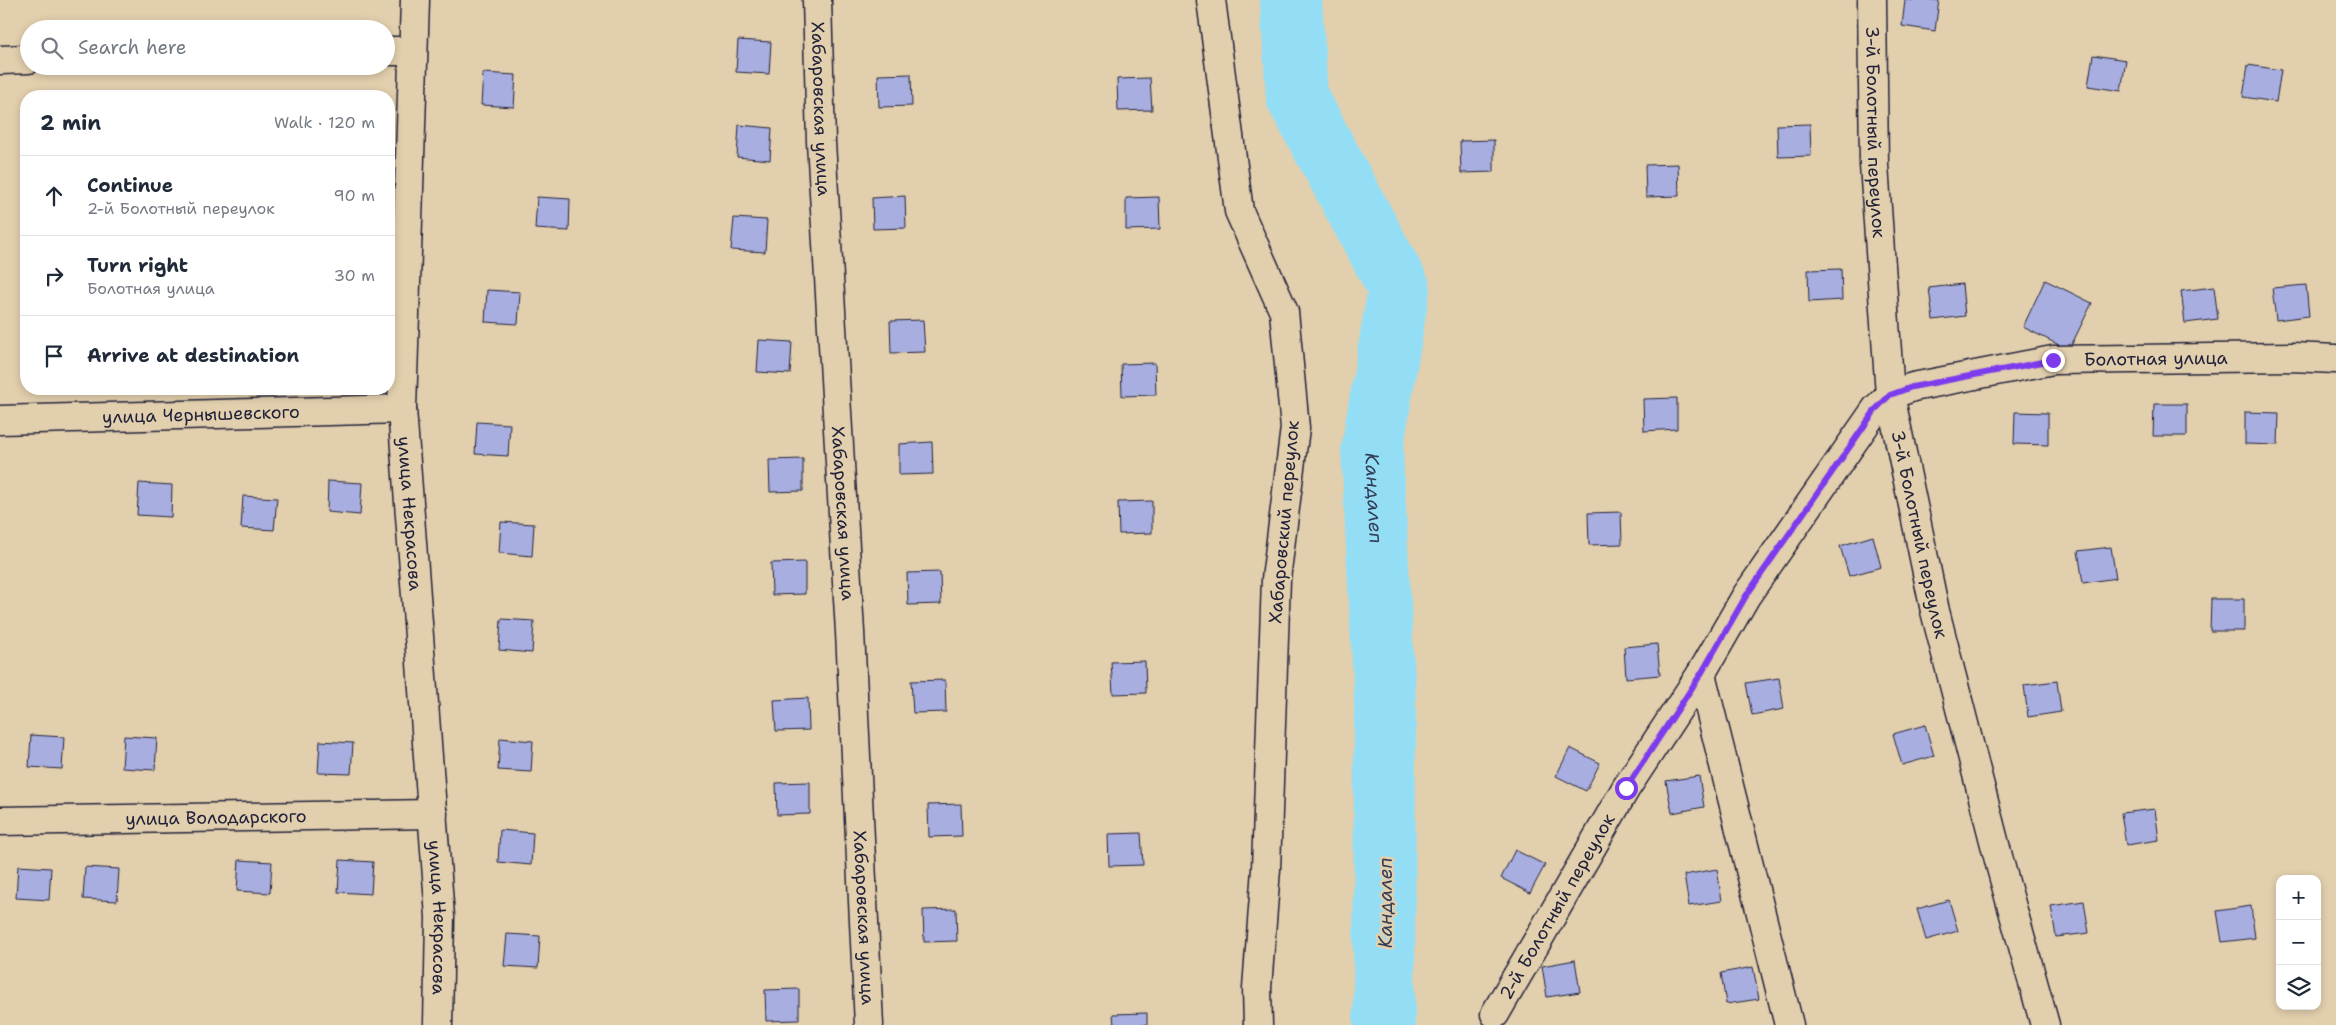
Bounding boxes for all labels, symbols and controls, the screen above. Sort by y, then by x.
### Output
search box [20,20,395,75]
street label: Хабаровская улица [806,21,836,197]
street label: 3-й Болотный переулок [1860,26,1891,239]
icon: search [38,34,66,62]
text: Search here [78,35,187,60]
text: 2 min [40,109,101,137]
text: Walk · 120 m [274,112,375,133]
text: Continue [87,173,173,198]
icon: ahead [40,182,68,210]
text: 90 m [334,185,375,206]
text: 2-й Болотный переулок [87,198,275,219]
text: Turn right [87,253,188,278]
icon: right [40,262,68,290]
text: 30 m [334,265,375,286]
text: Болотная улица [87,278,215,299]
icon: arrive [40,342,68,370]
text: Arrive at destination [87,343,299,368]
street label: Болотная улица [2084,346,2228,372]
route end [2042,349,2065,372]
street label: улица Чернышевского [102,400,300,429]
street label: Хабаровский переулок [1263,419,1305,625]
street label: Хабаровская улица [826,425,860,601]
street label: 3-й Болотный переулок [1886,428,1954,641]
street label: улица Некрасова [392,435,428,592]
water label: Кандалеп [1360,452,1389,544]
route start [1615,777,1638,800]
street label: улица Володарского [125,804,307,831]
street label: 2-й Болотный переулок [1494,809,1621,1004]
street label: Хабаровская улица [848,830,880,1006]
street label: улица Некрасова [422,839,452,995]
water label: Кандалеп [1373,858,1398,948]
map controls [2276,875,2321,1010]
button: + [2276,875,2321,920]
button: − [2276,920,2321,965]
button: layers [2276,965,2321,1010]

